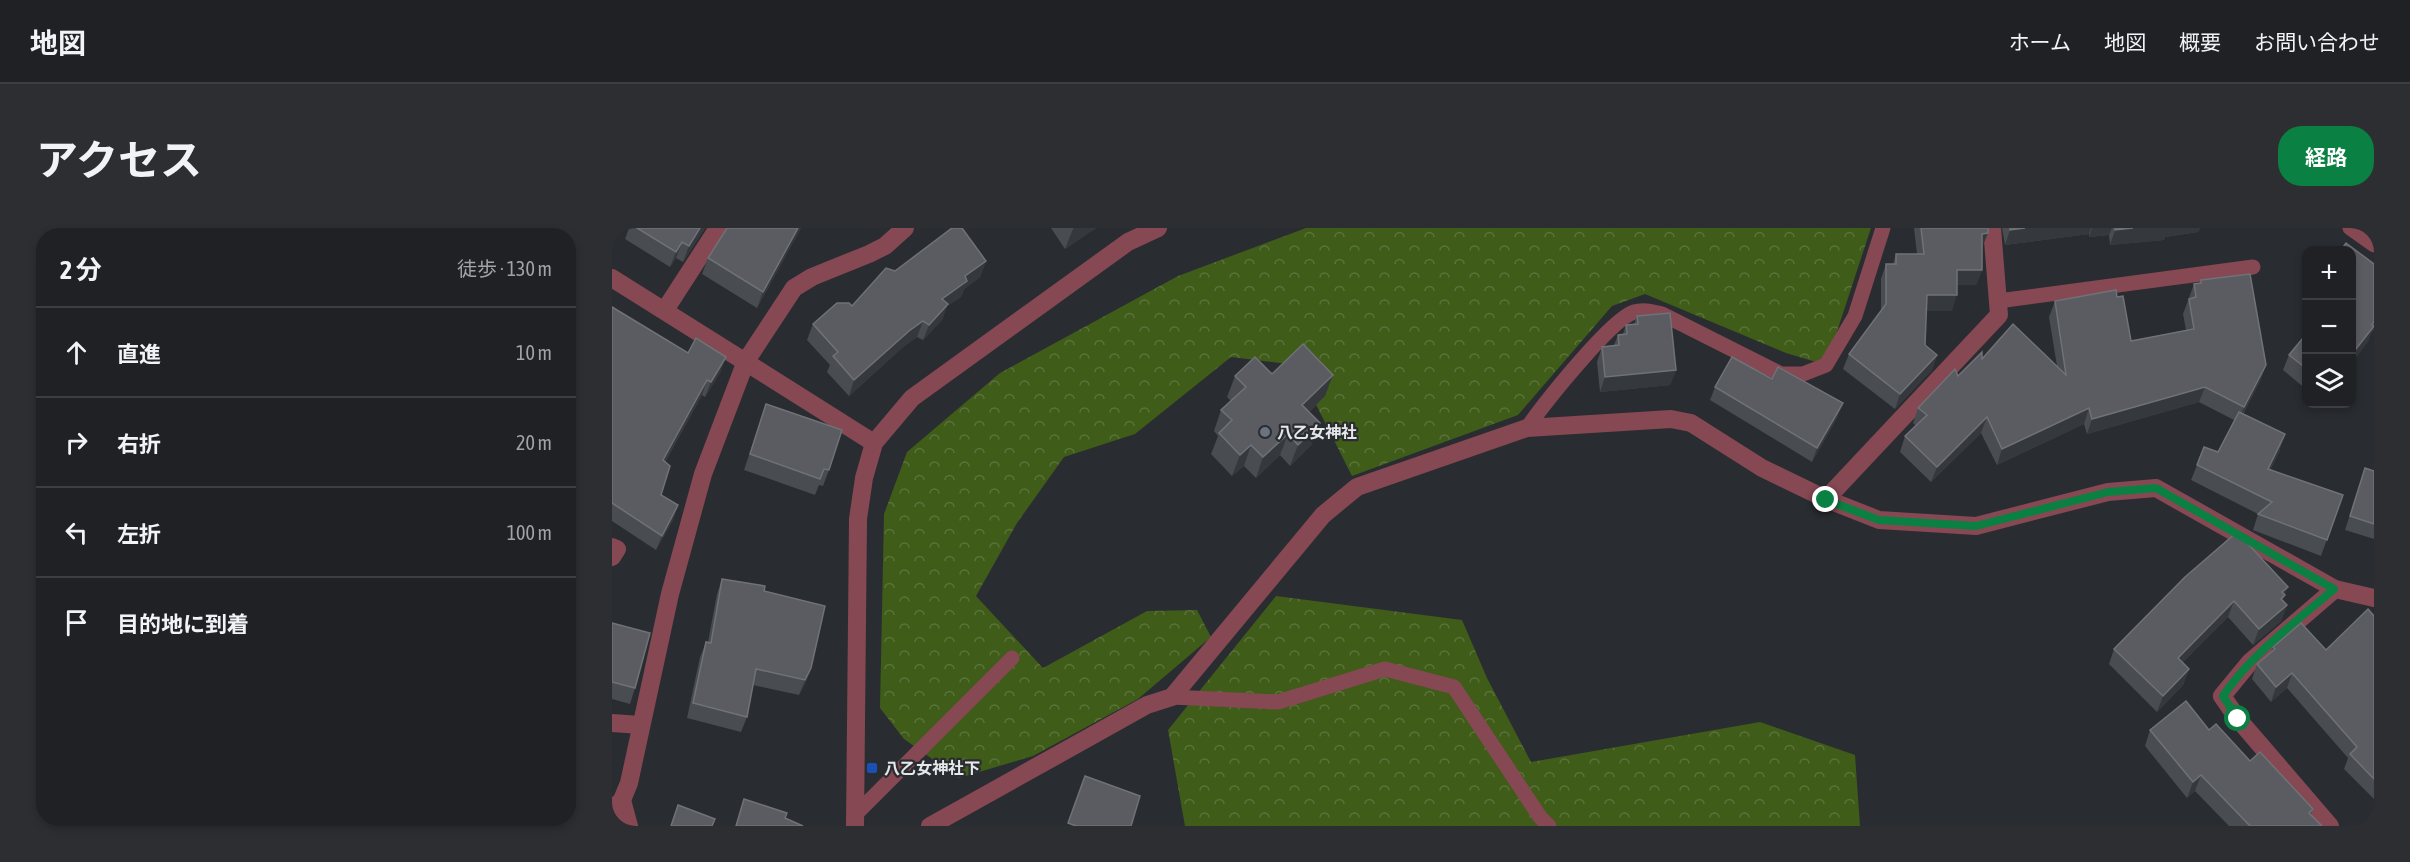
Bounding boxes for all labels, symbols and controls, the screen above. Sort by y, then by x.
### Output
text: 地図 [30,27,86,59]
text: ホーム [2009,30,2071,54]
text: 地図 [2104,30,2146,54]
text: 概要 [2179,30,2221,54]
text: お問い合わせ [2254,30,2380,54]
button: 経路 [2278,126,2374,186]
text: アクセス [36,136,202,184]
map controls [2302,246,2356,408]
button: + [2302,246,2356,300]
text: 2 分 [60,255,102,285]
text: 徒歩 · 130 m [457,257,552,280]
button: − [2302,300,2356,354]
icon: ahead [60,336,93,369]
text: 直進 [117,341,161,367]
text: 10 m [516,341,552,364]
button: layers [2302,354,2356,408]
place label: 八乙女神社 [1277,423,1357,441]
marker: 八乙女神社 [1258,425,1272,439]
icon: right [60,426,93,459]
text: 右折 [117,431,161,457]
text: 20 m [516,431,552,454]
route end [1812,486,1838,512]
icon: left [60,516,93,549]
text: 左折 [117,521,161,547]
text: 100 m [507,521,552,544]
icon: arrive [60,606,93,639]
text: 目的地に到着 [117,611,249,637]
route start [2224,705,2250,731]
place label: 八乙女神社下 [884,759,980,777]
marker: 八乙女神社下 [865,761,879,775]

